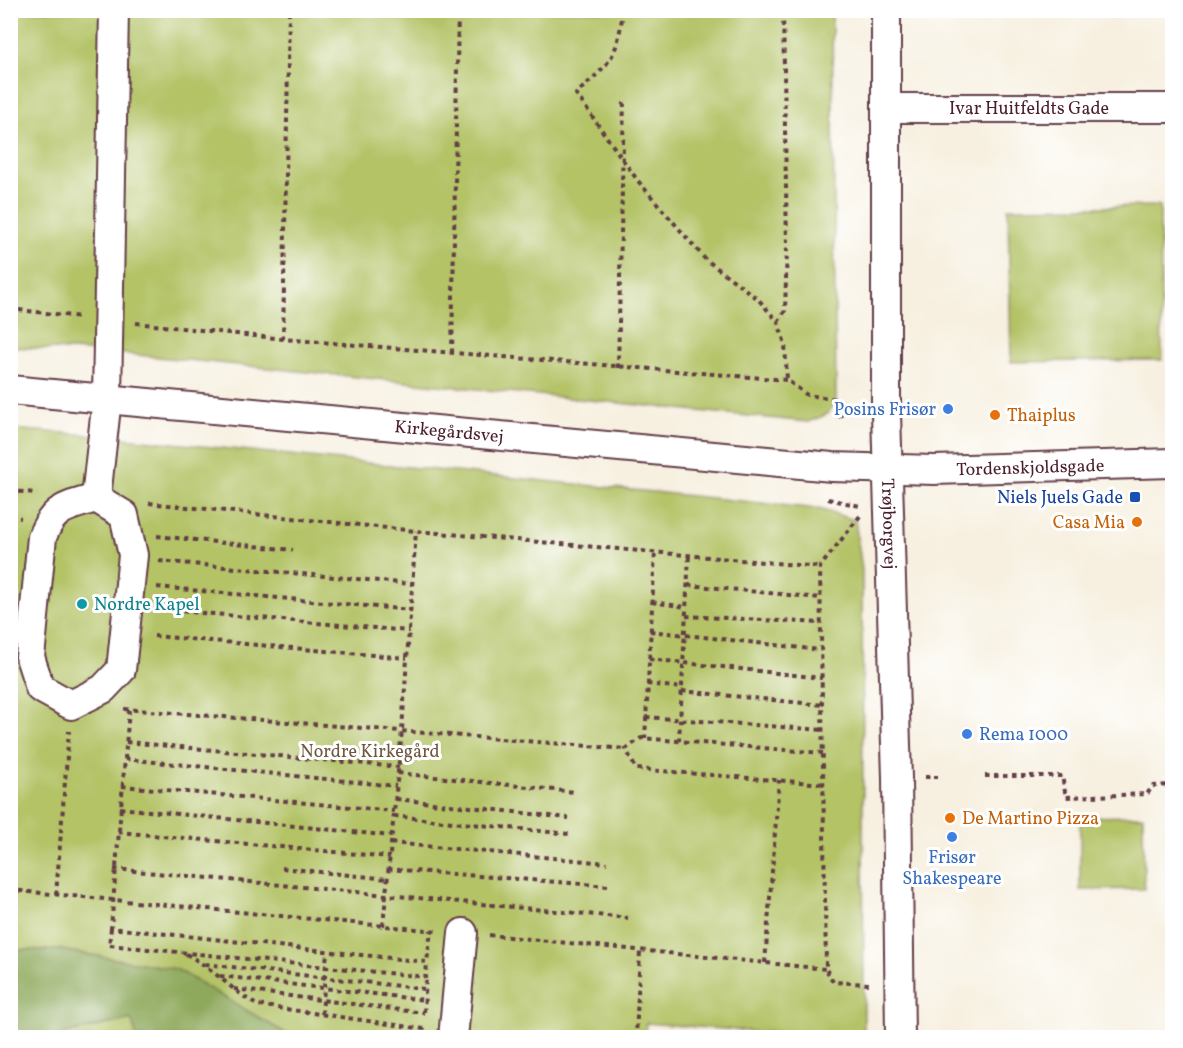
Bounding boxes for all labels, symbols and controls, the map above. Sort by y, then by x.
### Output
street label: Ivar Huitfeldts Gade [949,97,1109,122]
place label: Posins Frisør [834,398,936,423]
marker: Posins Frisør [941,402,955,416]
place label: Thaiplus [1007,404,1076,429]
marker: Thaiplus [988,408,1002,422]
street label: Kirkegårdsvej [393,415,505,450]
street label: Tordenskjoldsgade [956,454,1105,483]
street label: Trøjborgvej [874,478,902,570]
place label: Niels Juels Gade [997,486,1123,511]
marker: Niels Juels Gade [1128,490,1142,504]
place label: Casa Mia [1053,511,1125,536]
marker: Casa Mia [1130,515,1144,529]
place label: Nordre Kapel [94,593,200,618]
marker: Nordre Kapel [75,597,89,611]
place label: Rema 1000 [979,723,1068,748]
marker: Rema 1000 [960,727,974,741]
park label: Nordre Kirkegård [300,740,440,765]
place label: De Martino Pizza [962,807,1099,832]
marker: De Martino Pizza [943,811,957,825]
marker: Frisør Shakespeare [945,830,959,844]
place label: Frisør Shakespeare [902,846,1002,892]

